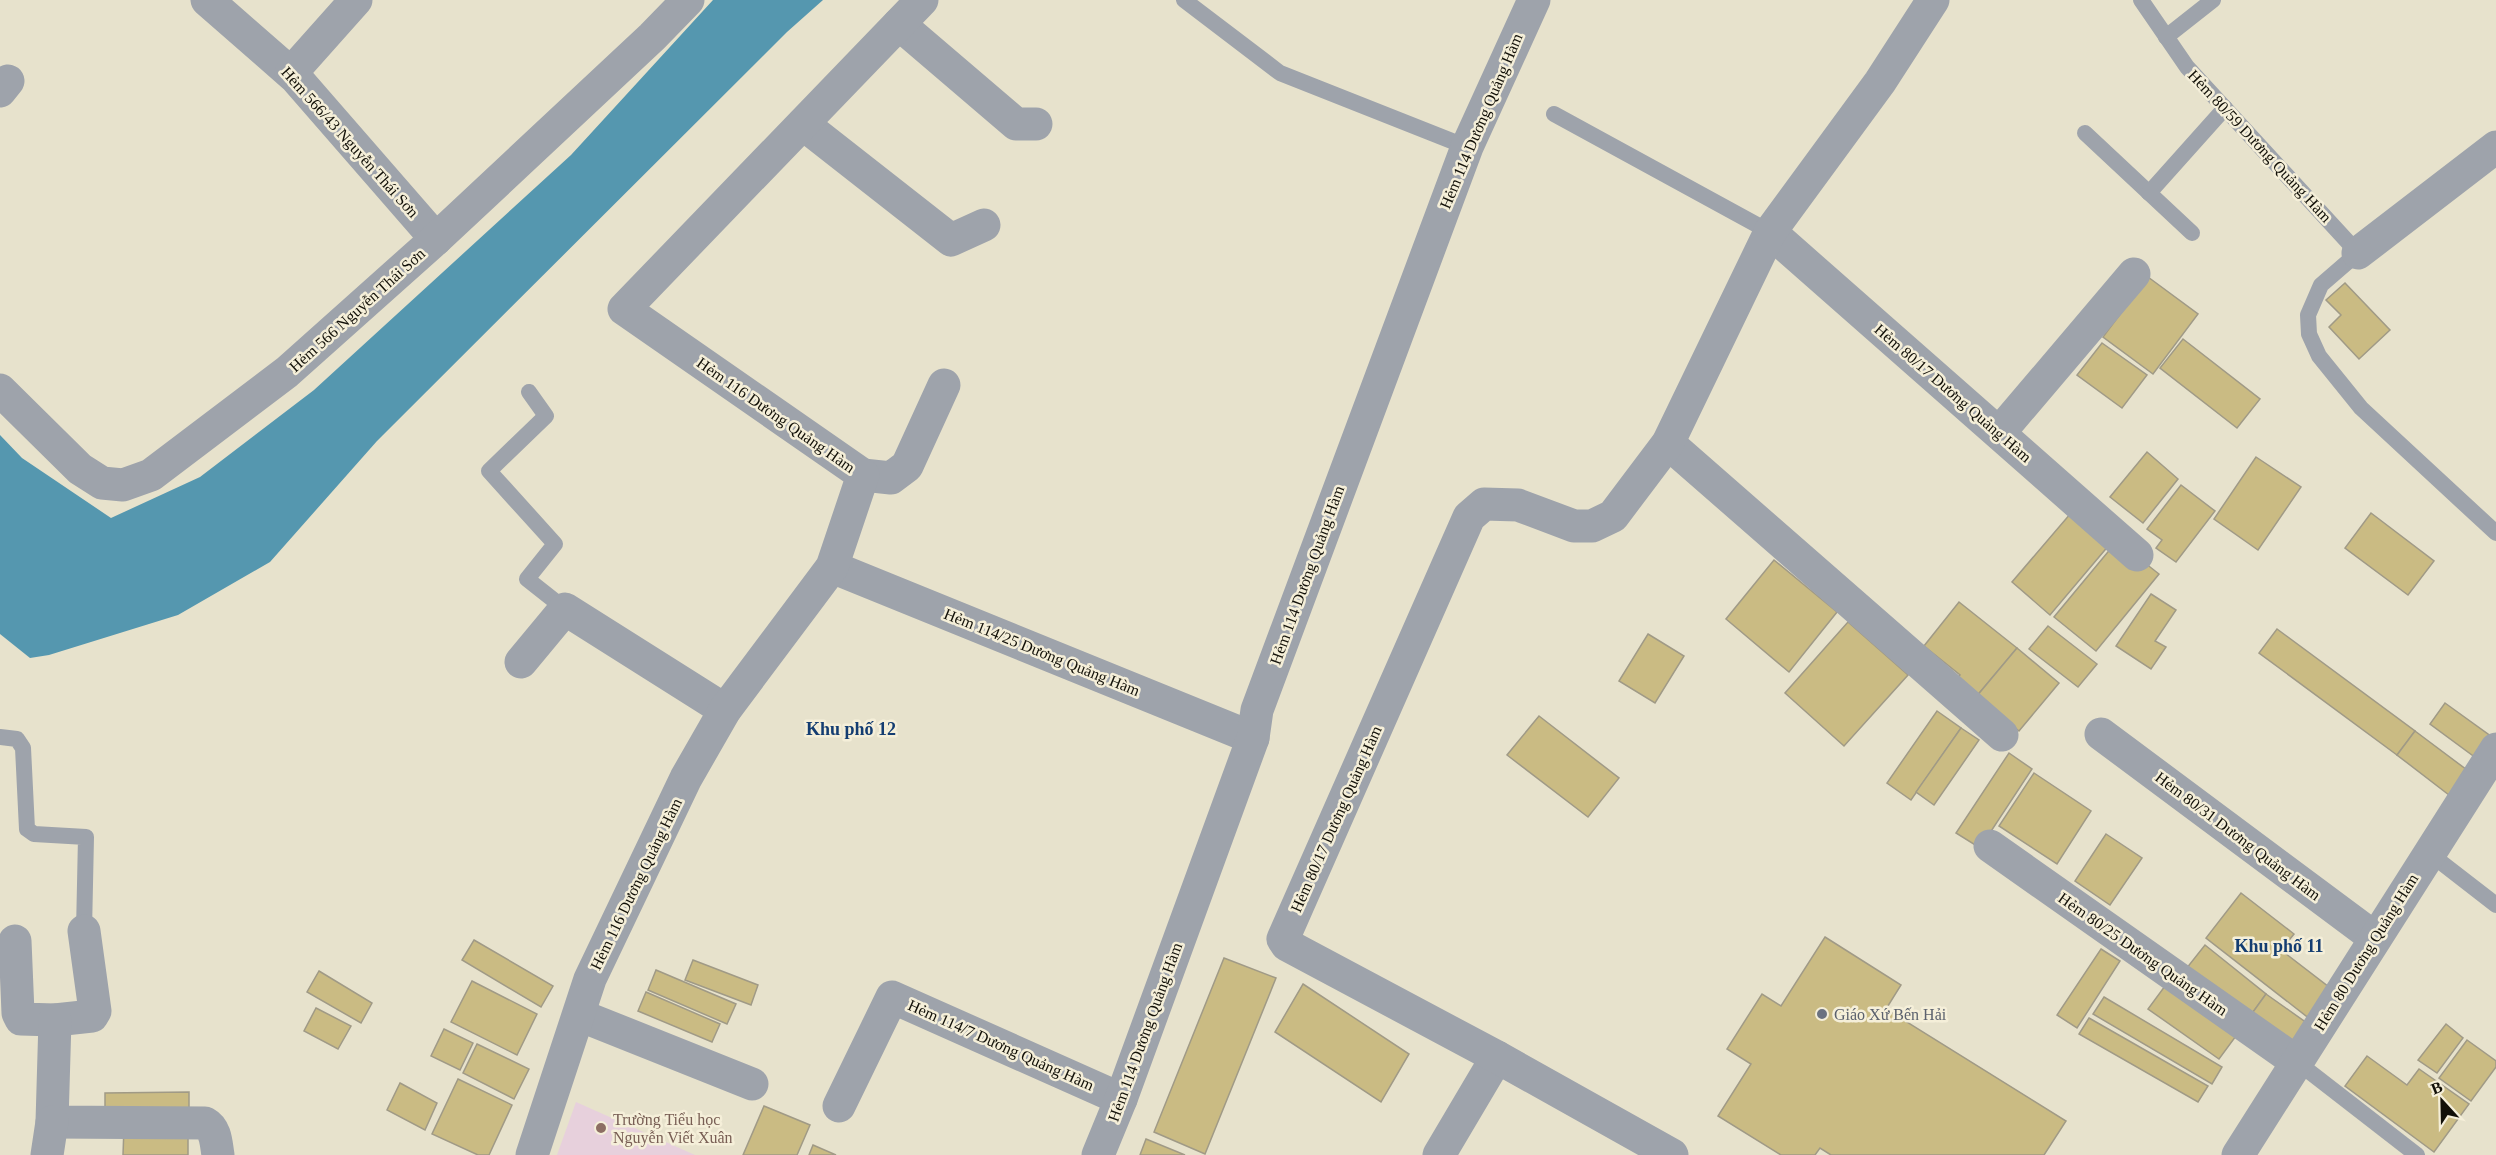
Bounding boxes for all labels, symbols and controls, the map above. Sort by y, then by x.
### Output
street label: Hẻm 114 Dương Quảng Hàm [1436,30,1527,212]
street label: Hẻm 566/43 Nguyễn Thái Sơn [277,63,422,221]
street label: Hẻm 80/59 Dương Quảng Hàm [2184,66,2335,227]
street label: Hẻm 566 Nguyễn Thái Sơn [286,245,429,376]
street label: Hẻm 80/17 Dương Quảng Hàm [1871,320,2035,467]
street label: Hẻm 116 Dương Quảng Hàm [693,354,859,477]
street label: Hẻm 114 Dương Quảng Hàm [1267,483,1348,667]
street label: Hẻm 114/25 Dương Quảng Hàm [941,605,1143,700]
district label: Khu phố 12 [806,719,896,739]
street label: Hẻm 80/17 Dương Quảng Hàm [1287,723,1386,915]
street label: Hẻm 80/31 Dương Quảng Hàm [2152,768,2324,905]
street label: Hẻm 116 Dương Quảng Hàm [587,795,686,973]
street label: Hẻm 80 Dương Quảng Hàm [2311,870,2422,1034]
street label: Hẻm 80/25 Dương Quảng Hàm [2055,889,2231,1020]
district label: Khu phố 11 [2234,936,2324,956]
street label: Hẻm 114 Dương Quảng Hàm [1105,940,1186,1124]
street label: Hẻm 114/7 Dương Quảng Hàm [905,996,1097,1095]
place label: Giáo Xứ Bến Hải [1834,1006,1947,1023]
marker: Giáo Xứ Bến Hải [1815,1007,1829,1021]
north arrow [2412,1071,2472,1131]
text: B [2428,1078,2445,1097]
place label: Trường Tiểu học Nguyễn Viết Xuân [613,1111,733,1147]
marker: Trường Tiểu học Nguyễn Viết Xuân [594,1121,608,1135]

